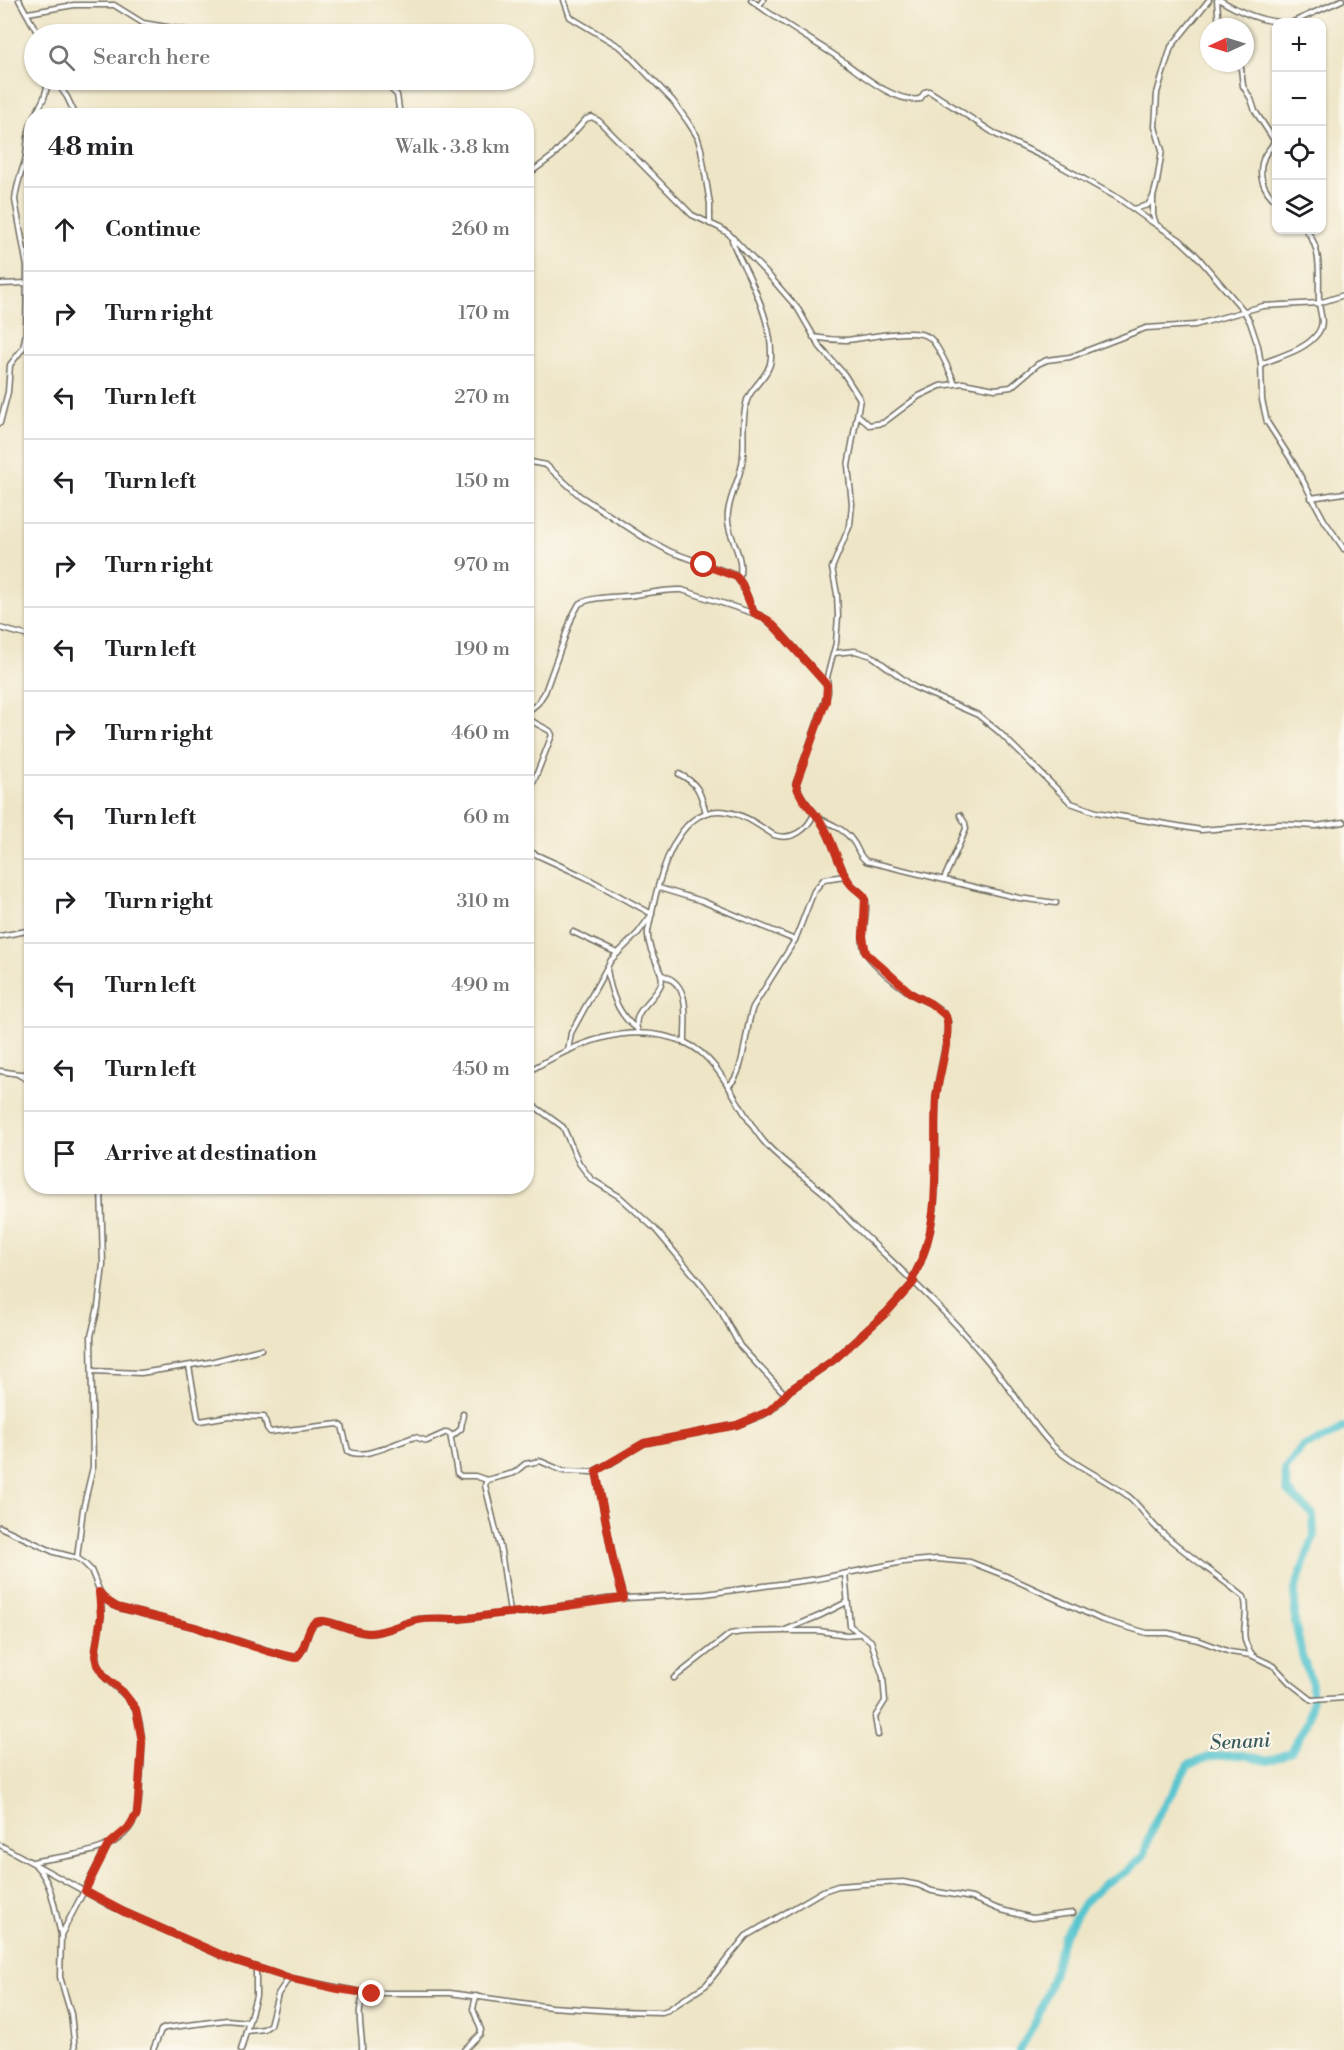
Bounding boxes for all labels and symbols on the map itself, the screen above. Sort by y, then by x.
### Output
north arrow [1200,18,1254,72]
route start [690,551,716,577]
water label: Senani [1209,1728,1272,1757]
route end [358,1980,384,2006]

